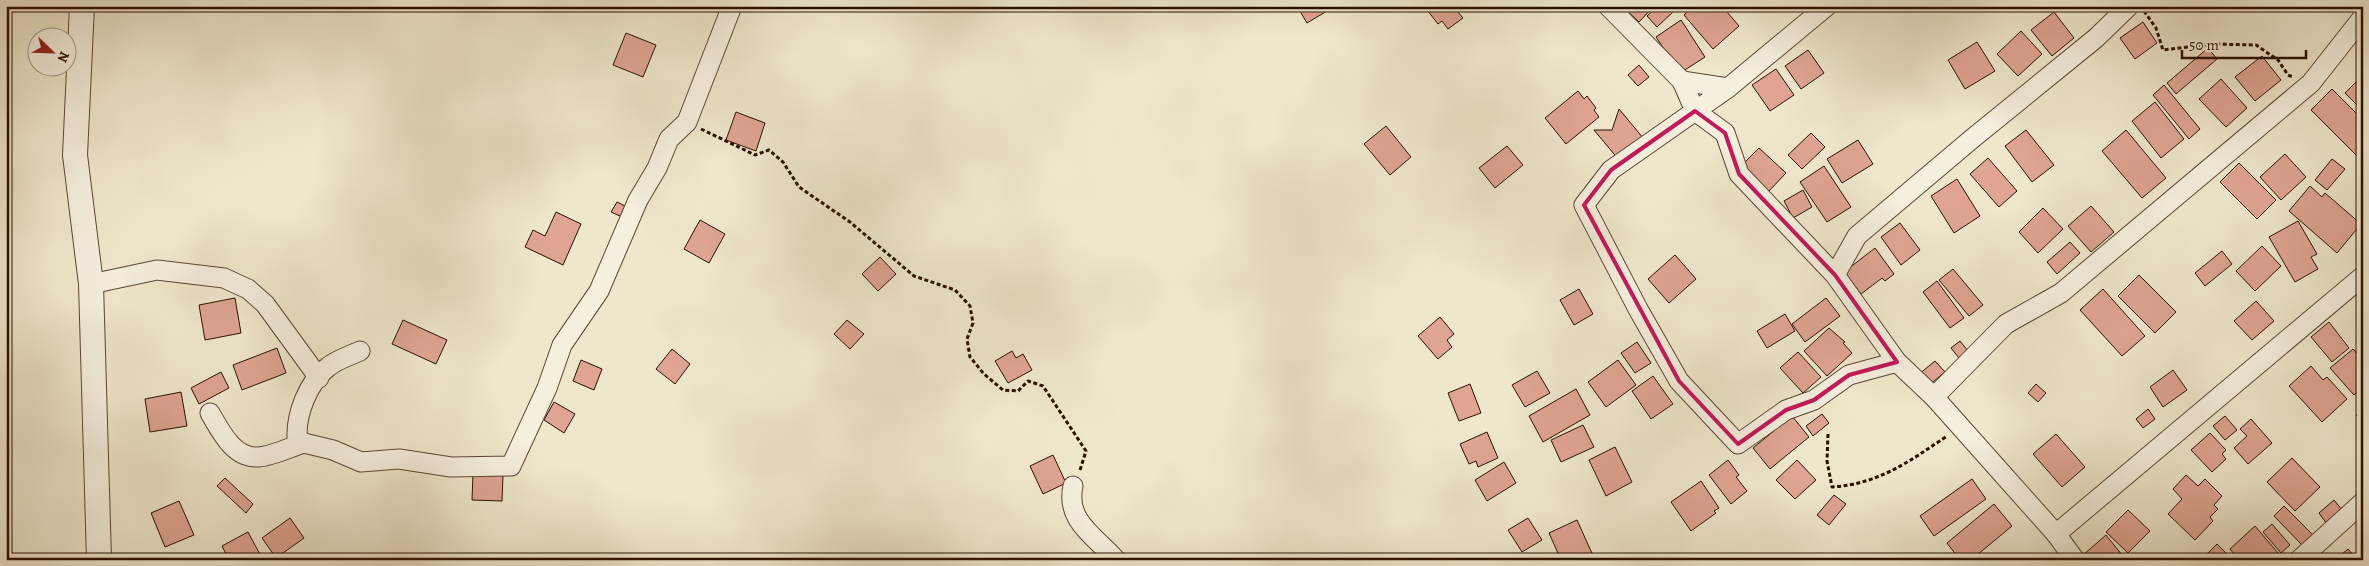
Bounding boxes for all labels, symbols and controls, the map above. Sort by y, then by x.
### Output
north arrow [28,28,78,78]
scale bar [2182,28,2305,60]
text: 50 m [2189,35,2219,55]
text: N [53,48,74,65]

